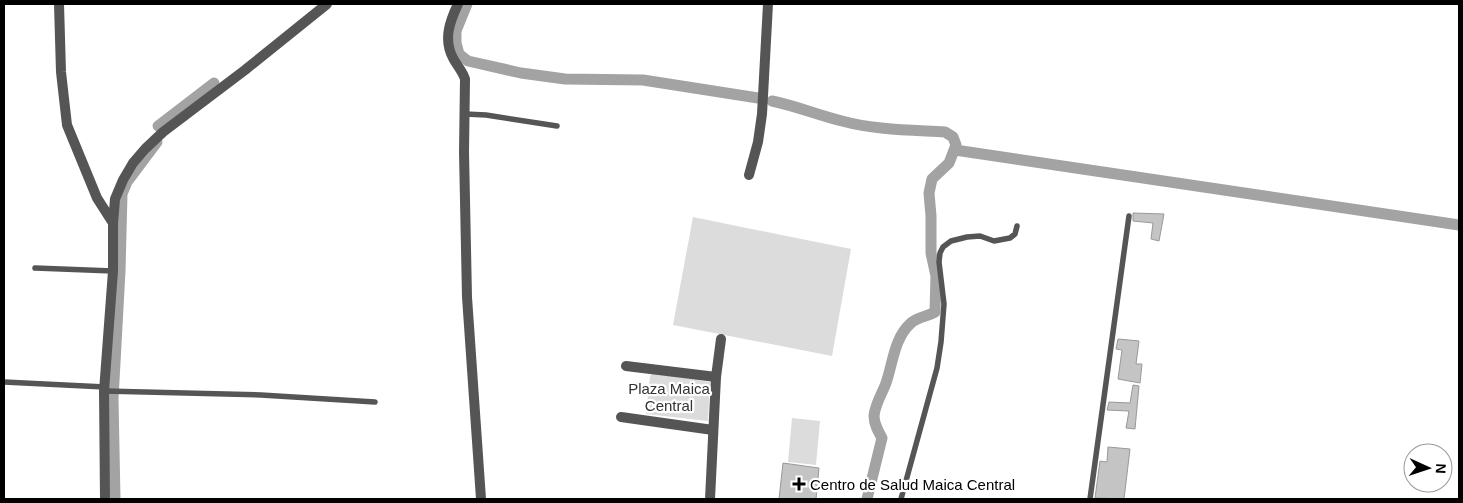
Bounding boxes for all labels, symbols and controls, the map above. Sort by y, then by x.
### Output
park label: Plaza Maica Central [628,380,711,414]
north arrow [1403,443,1453,493]
text: N [1433,463,1449,474]
place label: Centro de Salud Maica Central [810,476,1015,493]
marker: Centro de Salud Maica Central [792,477,806,491]

